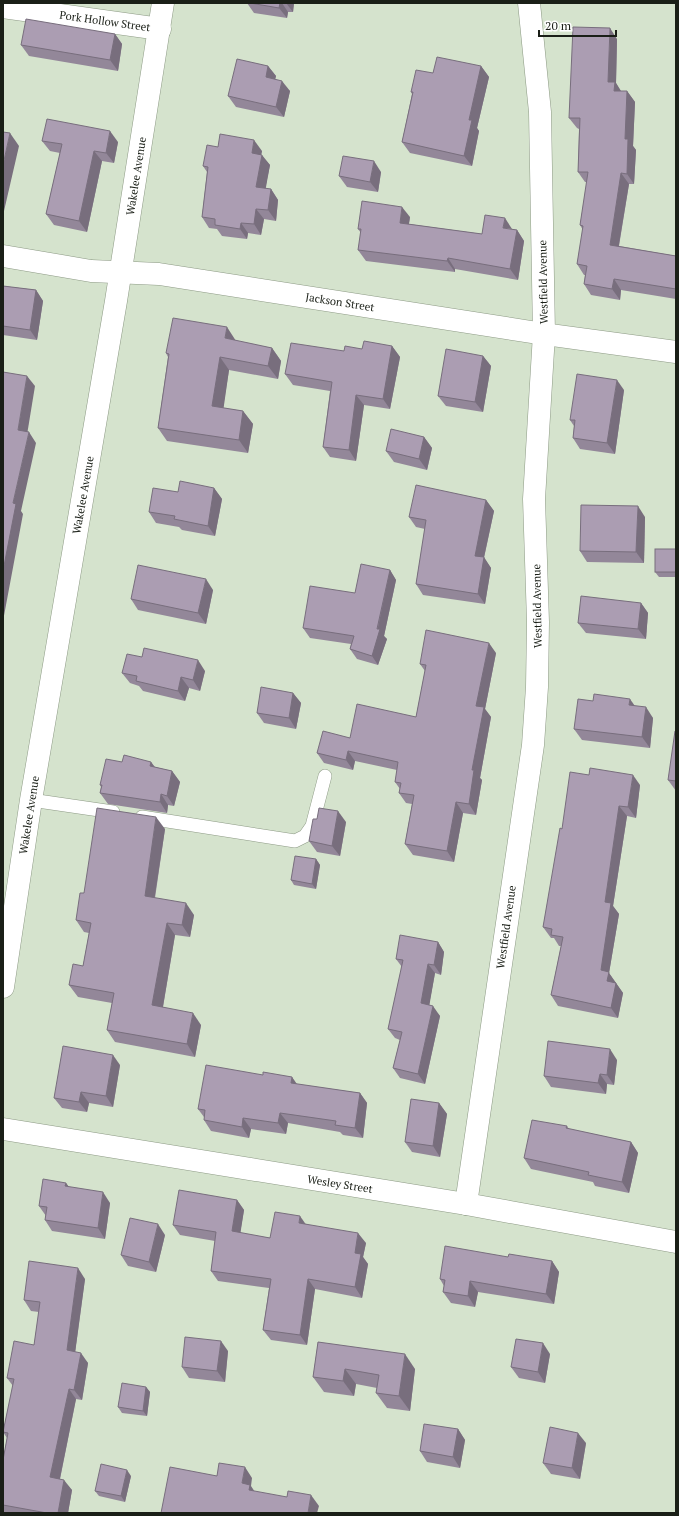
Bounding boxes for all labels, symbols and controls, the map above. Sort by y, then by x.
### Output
street label: Pork Hollow Street [59,8,151,34]
scale bar [539,12,616,38]
text: 20 m [545,18,572,33]
street label: Wakelee Avenue [123,135,149,216]
street label: Westfield Avenue [535,239,551,324]
street label: Jackson Street [305,290,375,314]
street label: Wakelee Avenue [69,454,97,535]
street label: Westfield Avenue [529,563,545,648]
street label: Wakelee Avenue [16,774,42,855]
street label: Westfield Avenue [493,884,519,970]
street label: Wesley Street [306,1172,374,1196]

